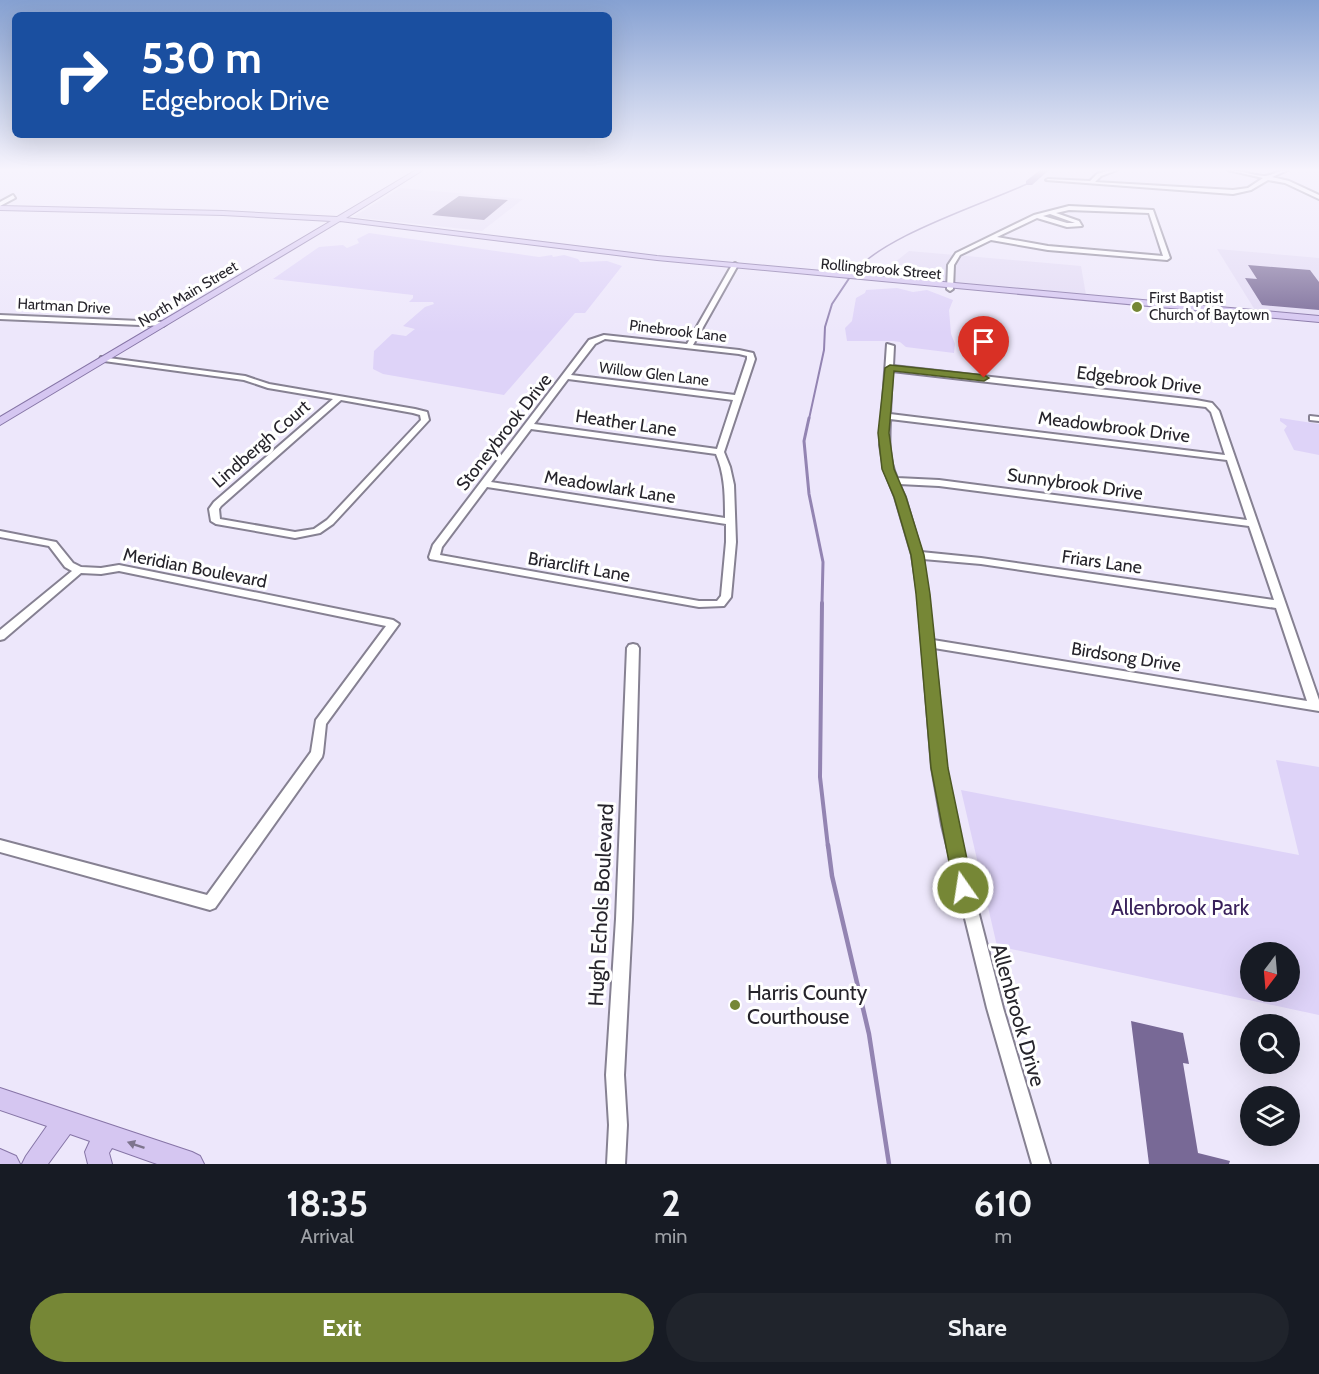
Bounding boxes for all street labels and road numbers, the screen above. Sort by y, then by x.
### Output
street label: Rollingbrook Street [820,255,942,283]
street label: North Main Street [135,257,241,331]
street label: Hartman Drive [17,295,111,317]
street label: Pinebrook Lane [628,316,728,346]
street label: Willow Glen Lane [598,358,710,390]
street label: Edgebrook Drive [1075,361,1203,399]
street label: Stoneybrook Drive [452,369,556,495]
street label: Lindbergh Court [208,396,314,492]
street label: Heather Lane [574,405,678,441]
street label: Meadowbrook Drive [1037,407,1191,447]
street label: Sunnybrook Drive [1006,464,1144,504]
street label: Meadowlark Lane [543,466,677,508]
street label: Meridian Boulevard [121,543,269,593]
street label: Friars Lane [1060,545,1144,579]
street label: Briarclift Lane [526,547,632,587]
street label: Birdsong Drive [1070,637,1182,677]
street label: Hugh Echols Boulevard [583,803,618,1007]
street label: Allenbrook Drive [986,941,1051,1089]

